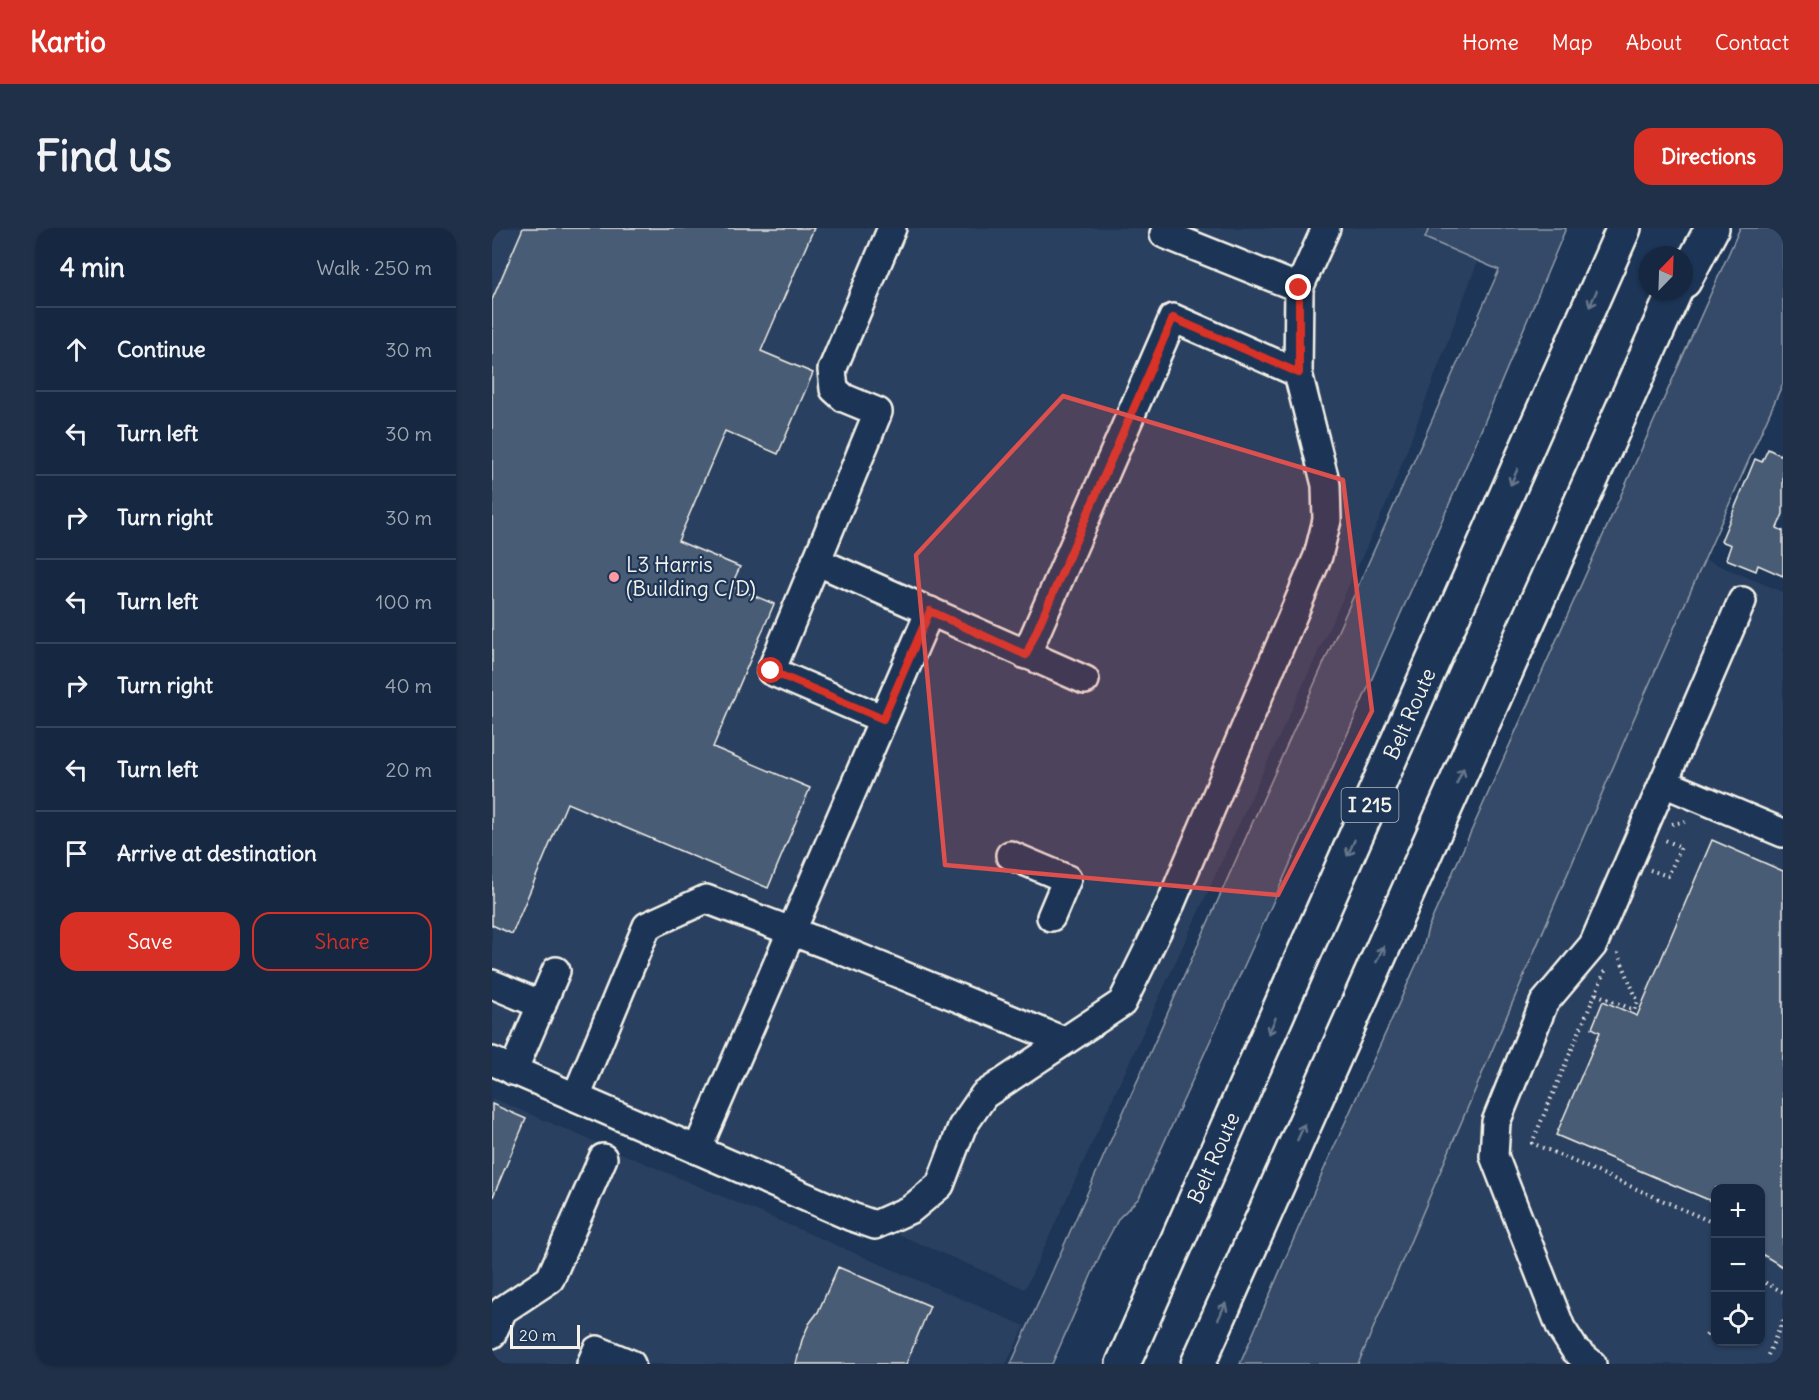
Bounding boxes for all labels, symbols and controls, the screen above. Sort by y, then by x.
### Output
text: Kartio [30,24,106,60]
text: Home [1462,29,1519,56]
text: Map [1552,29,1593,56]
text: About [1626,29,1682,56]
text: Contact [1715,29,1789,56]
button: Directions [1634,128,1783,185]
text: Find us [36,130,172,182]
north arrow [1639,246,1693,300]
text: 4 min [60,251,125,284]
text: Walk · 250 m [317,255,432,280]
route end [1285,274,1311,300]
one-way arrow [1586,289,1598,307]
icon: ahead [60,333,93,366]
text: Continue [117,335,206,363]
text: 30 m [385,337,432,362]
icon: left [60,417,93,450]
text: Turn left [117,419,198,447]
text: 30 m [385,421,432,446]
one-way arrow [1508,468,1519,486]
icon: right [60,501,93,534]
text: Turn right [117,503,213,531]
text: 30 m [385,505,432,530]
place label: L3 Harris (Building C/D) [626,551,756,602]
marker: L3 Harris (Building C/D) [607,570,621,584]
icon: left [60,585,93,618]
text: Turn left [117,587,198,615]
text: 100 m [375,589,432,614]
route start [757,657,783,683]
street label: Belt Route [1377,664,1442,764]
icon: right [60,669,93,702]
text: Turn right [117,671,213,699]
text: 40 m [385,673,432,698]
icon: left [60,753,93,786]
text: Turn left [117,755,198,783]
text: 20 m [386,757,432,782]
one-way arrow [1455,767,1466,785]
road number: I 215 [1342,788,1398,822]
icon: arrive [60,837,93,870]
one-way arrow [1344,838,1356,856]
text: Arrive at destination [117,839,317,867]
button: Save [60,912,240,971]
button: Share [252,912,432,971]
one-way arrow [1375,946,1387,964]
one-way arrow [1266,1017,1277,1035]
street label: Belt Route [1181,1108,1246,1208]
one-way arrow [1296,1124,1307,1142]
map controls [1711,1184,1765,1346]
button: + [1711,1184,1765,1238]
button: − [1711,1238,1765,1292]
button: locate [1711,1292,1765,1346]
one-way arrow [1217,1302,1228,1320]
scale bar [510,1322,580,1350]
text: 20 m [519,1325,556,1345]

